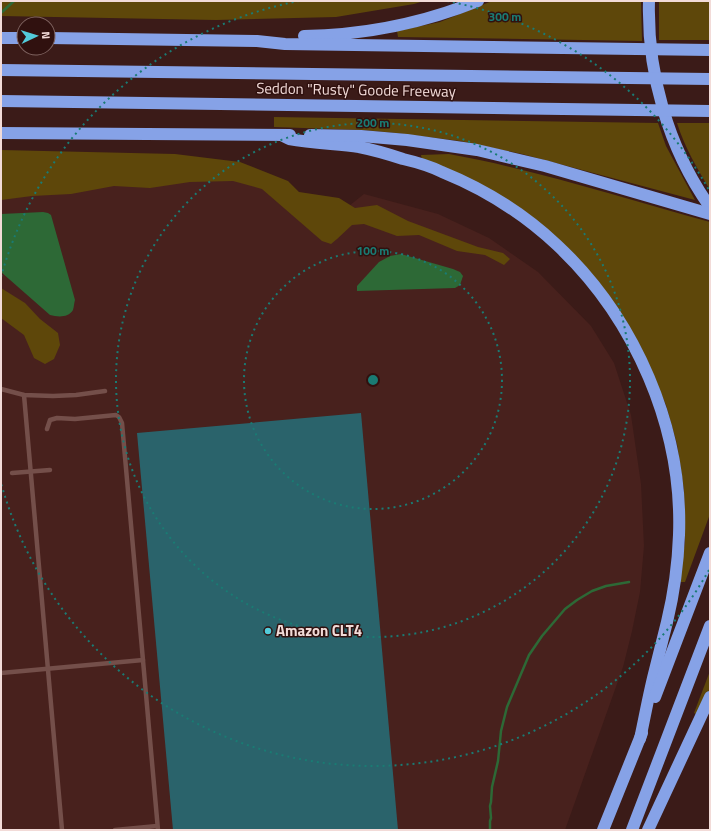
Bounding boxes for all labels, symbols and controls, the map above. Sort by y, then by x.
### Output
text: 300 m [489,7,521,26]
north arrow [16,16,56,56]
text: N [38,31,54,40]
street label: Seddon "Rusty" Goode Freeway [256,76,456,103]
text: 200 m [357,113,389,132]
text: 100 m [357,241,389,260]
centre of rings [366,373,380,387]
place label: Amazon CLT4 [276,619,362,642]
marker: Amazon CLT4 [263,626,273,636]

